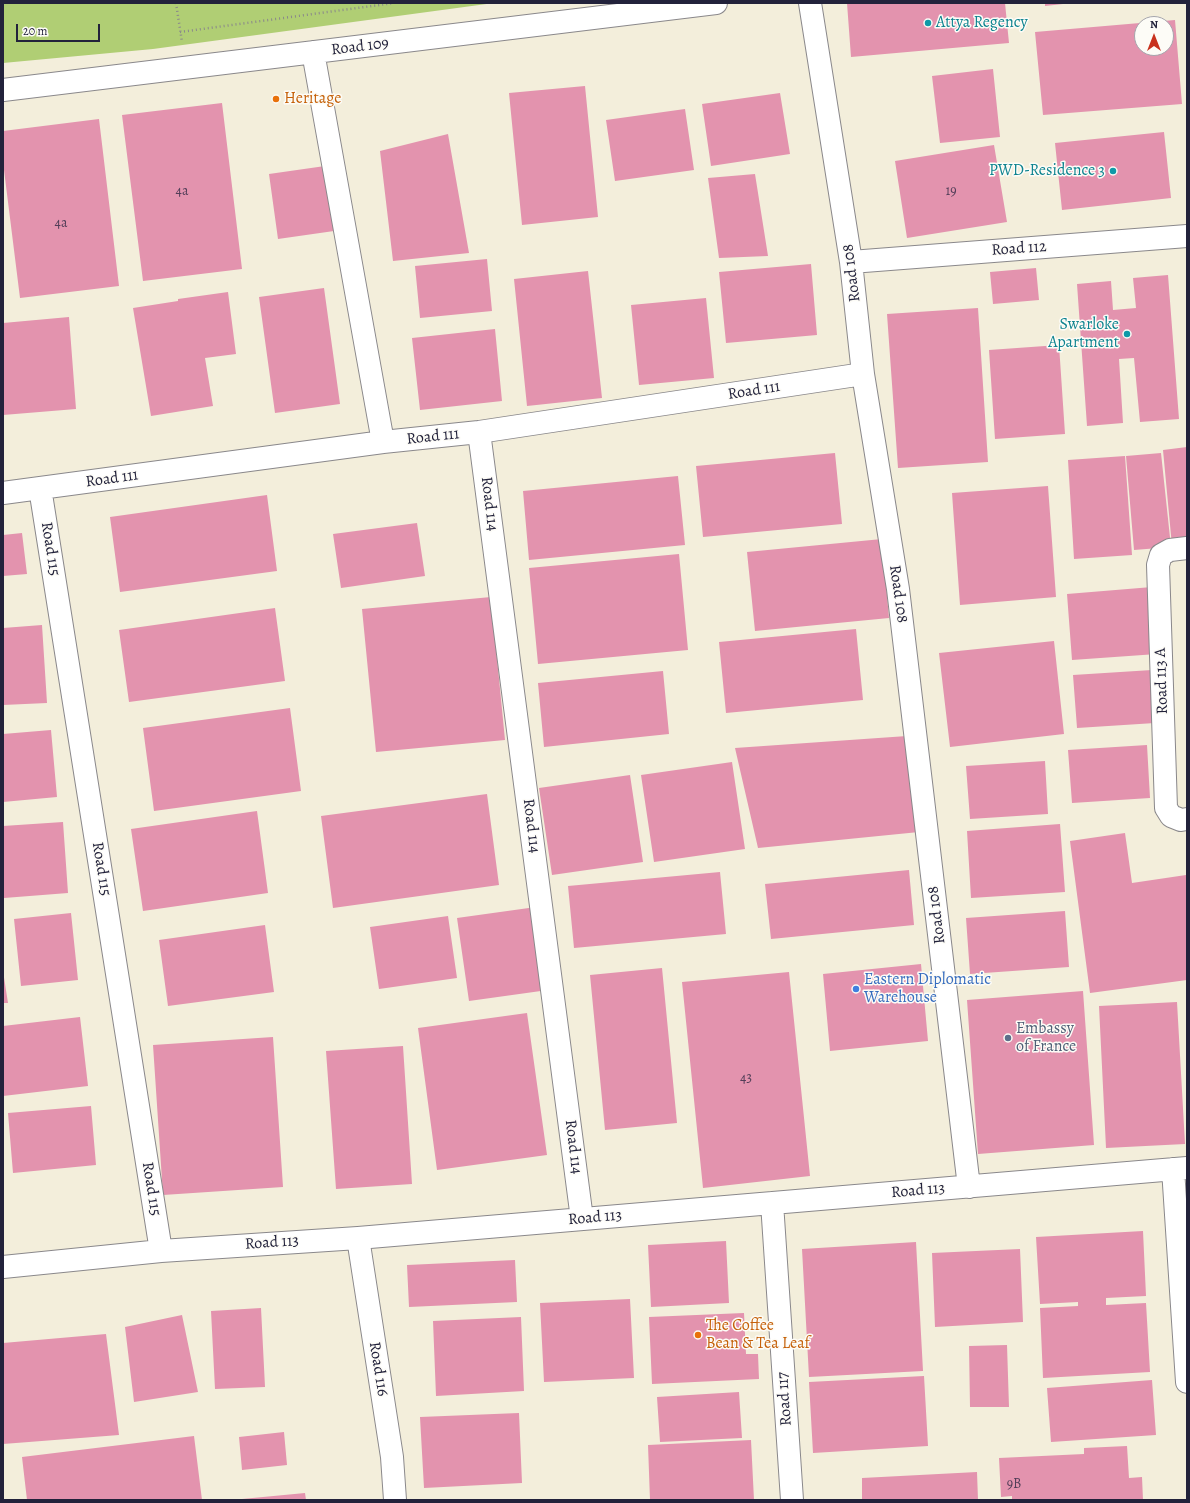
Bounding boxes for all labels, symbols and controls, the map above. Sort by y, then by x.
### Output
place label: Attya Regency [936,13,1028,33]
scale bar [18,16,102,42]
north arrow [1134,16,1174,56]
text: N [1150,17,1158,32]
marker: Attya Regency [923,18,933,28]
text: 20 m [23,23,47,39]
street label: Road 109 [330,34,390,60]
place label: Heritage [284,89,341,109]
marker: Heritage [271,94,281,104]
place label: PWD-Residence 3 [989,161,1105,181]
marker: PWD-Residence 3 [1108,166,1118,176]
house number: 4a [176,184,188,200]
house number: 19 [945,184,957,200]
house number: 4a [55,216,67,232]
street label: Road 112 [991,238,1047,260]
street label: Road 108 [839,243,865,303]
place label: Swarloke Apartment [1048,315,1119,353]
marker: Swarloke Apartment [1122,329,1132,339]
street label: Road 111 [726,377,782,405]
street label: Road 111 [406,425,460,449]
street label: Road 111 [84,466,140,492]
street label: Road 114 [476,476,502,532]
street label: Road 115 [36,521,64,577]
street label: Road 108 [884,564,912,624]
street label: Road 113 A [1151,647,1173,715]
street label: Road 114 [518,798,544,854]
street label: Road 115 [87,841,115,897]
street label: Road 108 [924,885,950,945]
place label: Eastern Diplomatic Warehouse [864,970,991,1008]
marker: Eastern Diplomatic Warehouse [851,984,861,994]
place label: Embassy of France [1016,1019,1076,1057]
marker: Embassy of France [1003,1033,1013,1043]
house number: 43 [740,1071,752,1087]
street label: Road 114 [560,1119,586,1175]
street label: Road 115 [137,1161,165,1217]
street label: Road 113 [890,1179,946,1203]
street label: Road 113 [567,1206,623,1230]
street label: Road 113 [244,1232,300,1254]
place label: The Coffee Bean & Tea Leaf [706,1316,810,1354]
marker: The Coffee Bean & Tea Leaf [693,1330,703,1340]
street label: Road 116 [364,1340,392,1398]
street label: Road 117 [774,1371,796,1427]
house number: 9B [1007,1477,1021,1493]

